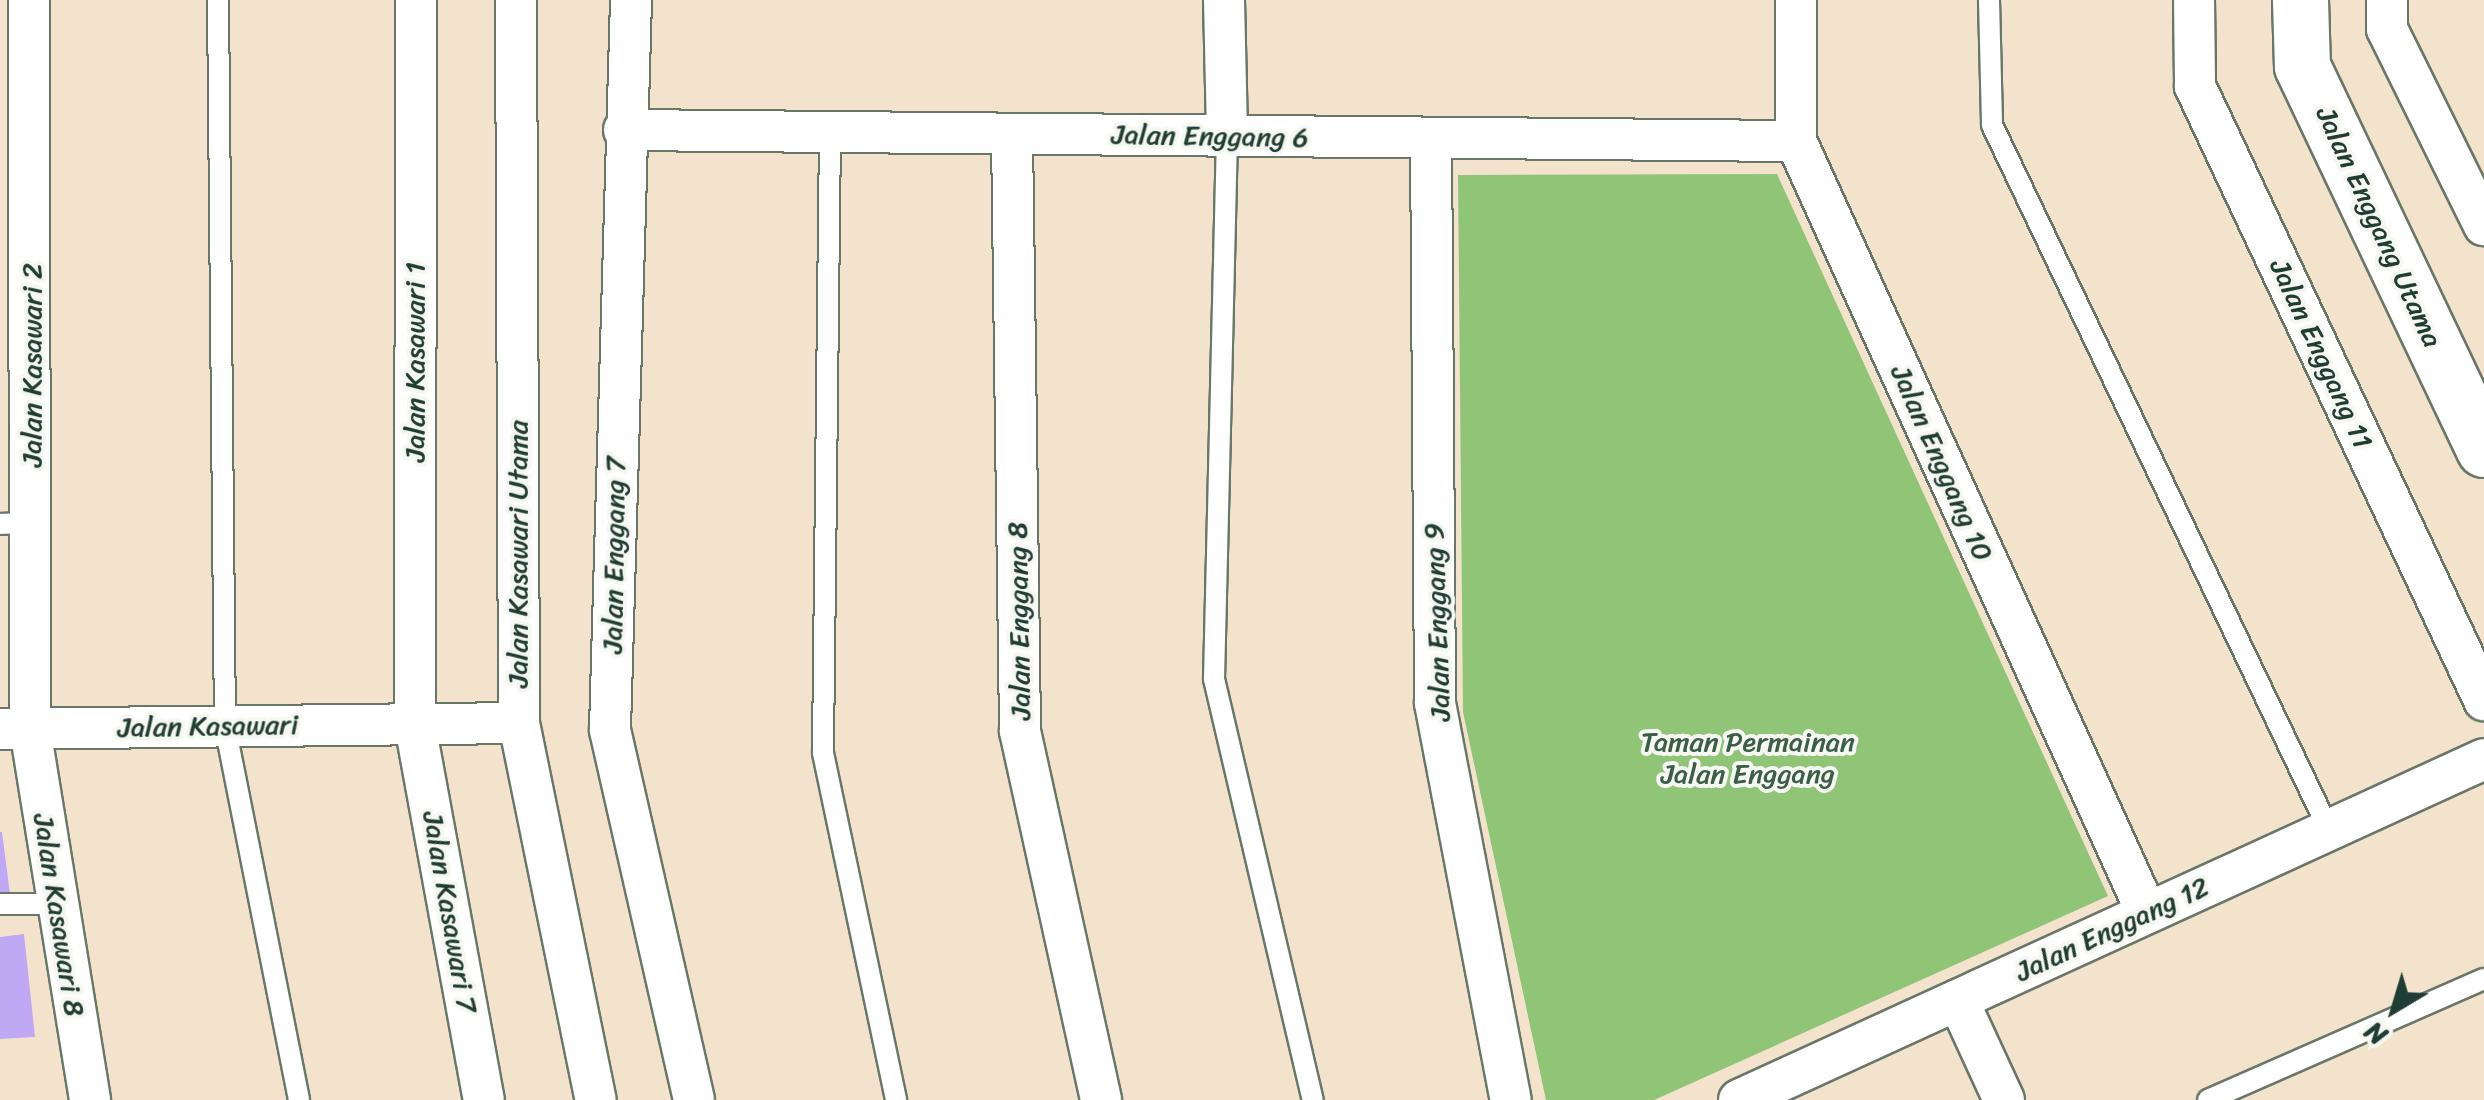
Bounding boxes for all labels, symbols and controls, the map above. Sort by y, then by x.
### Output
street label: Jalan Enggang Utama [2309,101,2449,353]
street label: Jalan Enggang 6 [1111,117,1309,155]
street label: Jalan Enggang 11 [2262,254,2380,454]
street label: Jalan Kasawari 1 [398,261,432,463]
street label: Jalan Kasawari 2 [15,262,49,468]
street label: Jalan Enggang 10 [1884,360,2000,566]
street label: Jalan Kasawari Utama [501,419,535,689]
street label: Jalan Enggang 7 [595,456,633,654]
street label: Jalan Enggang 8 [1000,522,1038,720]
street label: Jalan Enggang 9 [1417,522,1457,722]
street label: Jalan Kasawari [117,708,299,744]
park label: Taman Permainan Jalan Enggang [1640,725,1856,791]
street label: Jalan Kasawari 7 [416,808,484,1016]
street label: Jalan Kasawari 8 [26,810,92,1020]
street label: Jalan Enggang 12 [2010,870,2214,988]
north arrow [2344,960,2444,1060]
text: N [2352,1009,2398,1059]

